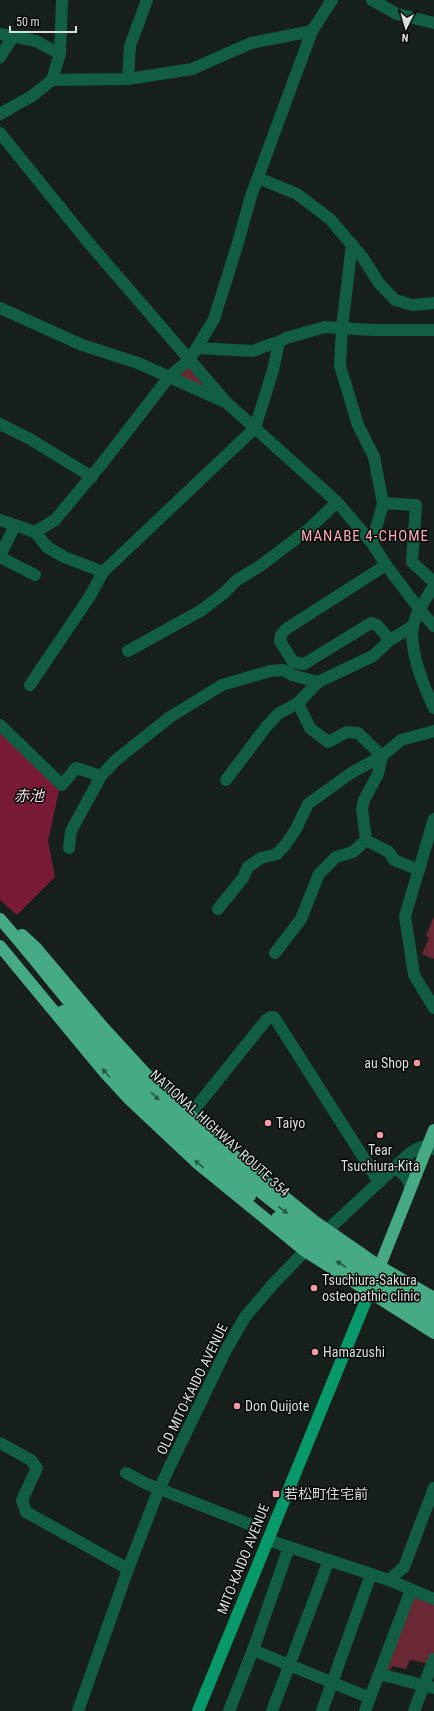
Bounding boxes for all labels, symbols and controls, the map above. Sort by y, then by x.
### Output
scale bar [10,8,76,34]
north arrow [386,8,426,48]
text: 50 m [16,15,40,29]
text: N [401,31,409,44]
district label: MANABE 4-CHOME [301,527,429,545]
water label: 赤池 [14,787,46,805]
place label: au Shop [364,1055,409,1071]
marker: au Shop [412,1058,422,1068]
street label: NATIONAL HIGHWAY ROUTE 354 [147,1066,293,1200]
one-way arrow [101,1068,110,1079]
one-way arrow [150,1091,160,1101]
place label: Taiyo [276,1115,305,1131]
marker: Taiyo [263,1118,273,1128]
marker: Tear Tsuchiura-Kita [375,1130,385,1140]
place label: Tear Tsuchiura-Kita [341,1142,419,1174]
one-way arrow [193,1160,204,1169]
one-way arrow [278,1206,289,1214]
one-way arrow [336,1260,347,1267]
place label: Tsuchiura-Sakura osteopathic clinic [322,1272,420,1304]
marker: Tsuchiura-Sakura osteopathic clinic [309,1283,319,1293]
street label: OLD MITO-KAIDO AVENUE [153,1321,231,1457]
place label: Hamazushi [323,1344,385,1360]
marker: Hamazushi [310,1347,320,1357]
place label: Don Quijote [245,1398,310,1414]
marker: Don Quijote [232,1401,242,1411]
place label: 若松町住宅前 [284,1486,368,1502]
marker: 若松町住宅前 [271,1489,281,1499]
street label: MITO-KAIDO AVENUE [214,1502,272,1616]

